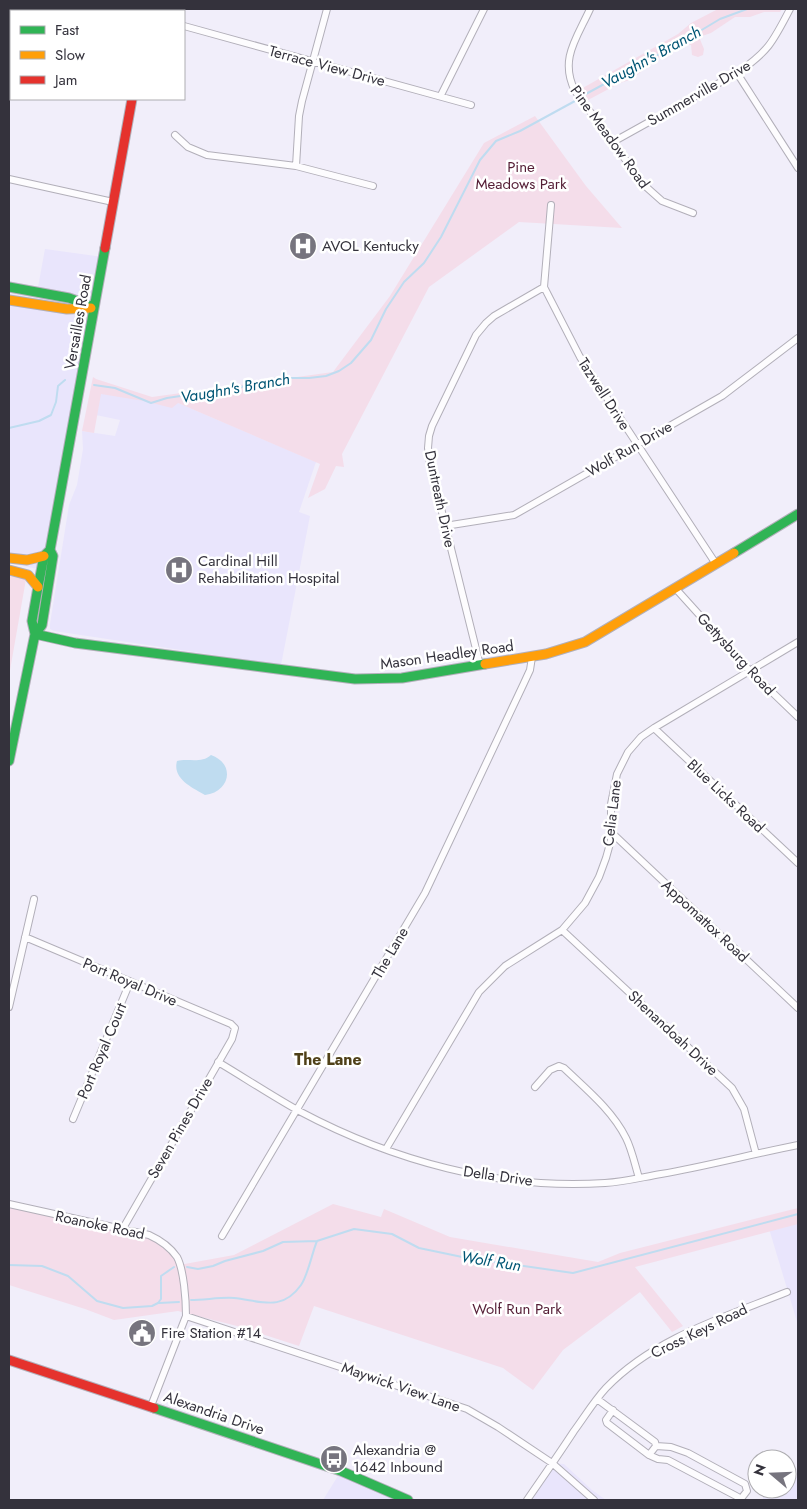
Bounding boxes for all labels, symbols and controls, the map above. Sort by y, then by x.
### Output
legend [10,10,185,100]
text: Fast [55,19,79,41]
water label: Vaughn's Branch [597,20,705,94]
street label: Terrace View Drive [266,40,388,92]
text: Slow [55,44,86,66]
street label: Summerville Drive [643,54,755,131]
text: Jam [53,69,78,91]
street label: Pine Meadow Road [565,81,655,193]
park label: Pine Meadows Park [475,156,567,195]
hospital icon: AVOL Kentucky [288,231,318,261]
place label: AVOL Kentucky [322,235,419,257]
street label: Versailles Road [59,273,97,371]
street label: Tazwell Drive [572,354,636,435]
water label: Vaughn's Branch [178,367,292,409]
street label: Wolf Run Drive [582,415,676,483]
street label: Duntreath Drive [419,448,461,550]
place label: Cardinal Hill Rehabilitation Hospital [198,550,340,589]
hospital icon: Cardinal Hill Rehabilitation Hospital [164,555,194,585]
street label: Gettysburg Road [692,608,780,700]
street label: Mason Headley Road [379,635,515,675]
street label: Blue Licks Road [682,754,770,838]
street label: Celia Lane [597,778,627,847]
street label: Appomattox Road [656,875,754,967]
street label: The Lane [366,923,414,983]
street label: Port Royal Drive [79,952,181,1012]
street label: Shenandoah Drive [623,985,723,1081]
street label: Port Royal Court [72,999,132,1102]
district label: The Lane [294,1048,362,1071]
street label: Seven Pines Drive [142,1073,218,1183]
street label: Della Drive [462,1160,534,1192]
street label: Roanoke Road [53,1205,147,1245]
water label: Wolf Run [459,1245,523,1277]
park label: Wolf Run Park [472,1298,562,1320]
street label: Cross Keys Road [647,1298,751,1364]
public building icon: Fire Station #14 [127,1318,157,1348]
place label: Fire Station #14 [161,1322,261,1344]
street label: Maywick View Lane [339,1356,464,1418]
street label: Alexandria Drive [161,1386,267,1441]
place label: Alexandria @ 1642 Inbound [353,1439,443,1478]
bus stop icon: Alexandria @ 1642 Inbound [319,1444,349,1474]
north arrow [747,1449,797,1499]
text: N [748,1461,771,1478]

